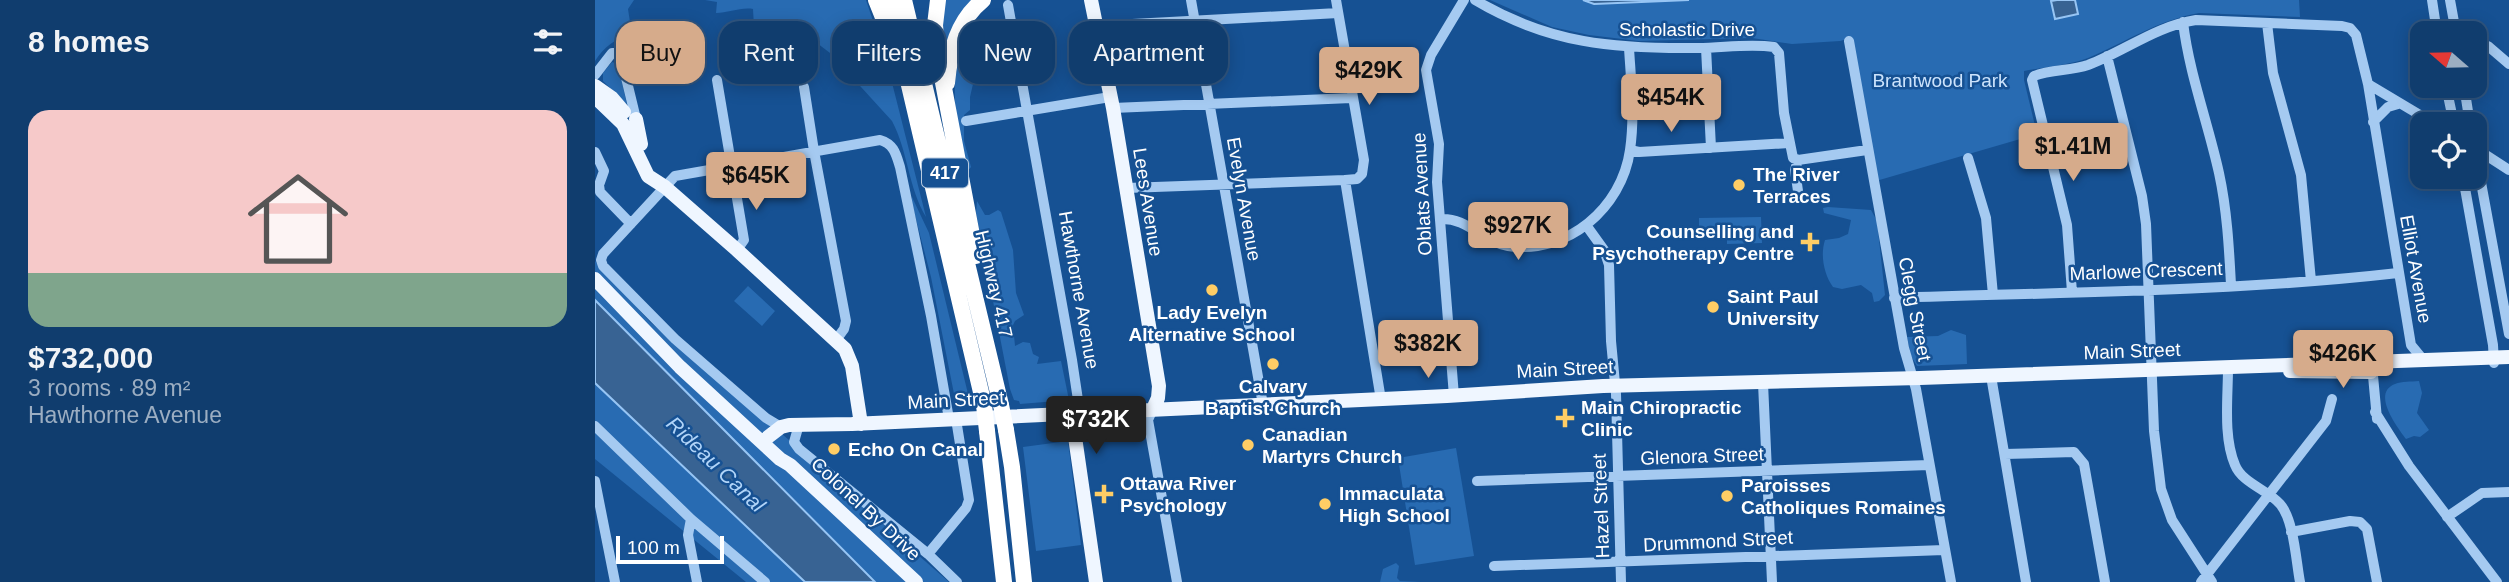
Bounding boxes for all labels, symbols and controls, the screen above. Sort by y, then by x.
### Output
street label: Scholastic Drive [1619,19,1755,40]
chip: Buy [616,21,705,84]
chip: Rent [719,21,818,84]
chip: Filters [832,21,945,84]
chip: New [959,21,1055,84]
chip: Apartment [1069,21,1228,84]
north arrow [2410,21,2487,98]
map controls [2410,21,2487,189]
icon: filters [529,23,567,61]
text: 8 homes [28,25,150,58]
pin: $429K [1320,48,1418,107]
text: $429K [1335,57,1403,83]
park label: Brantwood Park [1872,70,2008,91]
pin: $454K [1622,74,1720,134]
text: $454K [1637,84,1705,110]
button: locate [2410,112,2487,189]
pin: $1.41M [2016,124,2130,183]
street label: Oblats Avenue [1408,132,1436,256]
text: $1.41M [2035,133,2111,159]
street label: Evelyn Avenue [1223,135,1265,263]
street label: Lees Avenue [1129,146,1167,258]
pin: $645K [707,152,805,212]
icon: home [235,156,361,282]
road number: 417 [922,158,968,188]
text: $645K [722,162,790,188]
place label: The River Terraces [1753,164,1840,207]
marker: The River Terraces [1731,177,1747,193]
pin: $927K [1469,202,1567,262]
street label: Hawthorne Avenue [1055,209,1103,371]
text: $927K [1484,212,1552,238]
street label: Elliot Avenue [2396,213,2436,325]
place label: Counselling and Psychotherapy Centre [1592,221,1794,264]
street label: Highway 417 [971,228,1017,340]
marker: Counselling and Psychotherapy Centre [1800,232,1820,252]
street label: Clegg Street [1895,255,1936,364]
street label: Marlowe Crescent [2069,258,2224,284]
marker: Lady Evelyn Alternative School [1204,282,1220,298]
place label: Saint Paul University [1727,286,1819,329]
marker: Saint Paul University [1705,299,1721,315]
place label: Lady Evelyn Alternative School [1129,302,1295,345]
pin: $382K [1379,320,1477,380]
text: $382K [1394,330,1462,356]
pin: $426K [2294,330,2392,390]
street label: Main Street [2083,339,2182,363]
text: $426K [2309,340,2377,366]
text: $732,000 [28,341,153,374]
marker: Calvary Baptist Church [1265,356,1281,372]
street label: Main Street [1516,356,1615,382]
text: 3 rooms · 89 m² [28,375,190,401]
place label: Calvary Baptist Church [1205,376,1341,419]
street label: Main Street [907,387,1006,413]
pin: $732K [1047,396,1145,456]
place label: Main Chiropractic Clinic [1581,397,1742,440]
text: Hawthorne Avenue [28,402,222,428]
text: $732K [1062,406,1130,432]
marker: Main Chiropractic Clinic [1555,408,1575,428]
water label: Rideau Canal [662,412,771,517]
place label: Canadian Martyrs Church [1262,424,1402,467]
marker: Canadian Martyrs Church [1240,437,1256,453]
place label: Echo On Canal [848,439,983,460]
marker: Echo On Canal [826,441,842,457]
street label: Glenora Street [1640,443,1765,469]
street label: Colonel By Drive [807,453,925,565]
street label: Hazel Street [1589,453,1613,559]
place label: Ottawa River Psychology [1120,473,1237,516]
place label: Paroisses Catholiques Romaines [1741,475,1946,518]
place label: Immaculata High School [1339,483,1450,526]
marker: Ottawa River Psychology [1094,484,1114,504]
marker: Paroisses Catholiques Romaines [1719,488,1735,504]
marker: Immaculata High School [1317,496,1333,512]
street label: Drummond Street [1643,527,1794,555]
scale bar [616,533,725,565]
text: 100 m [627,537,680,558]

